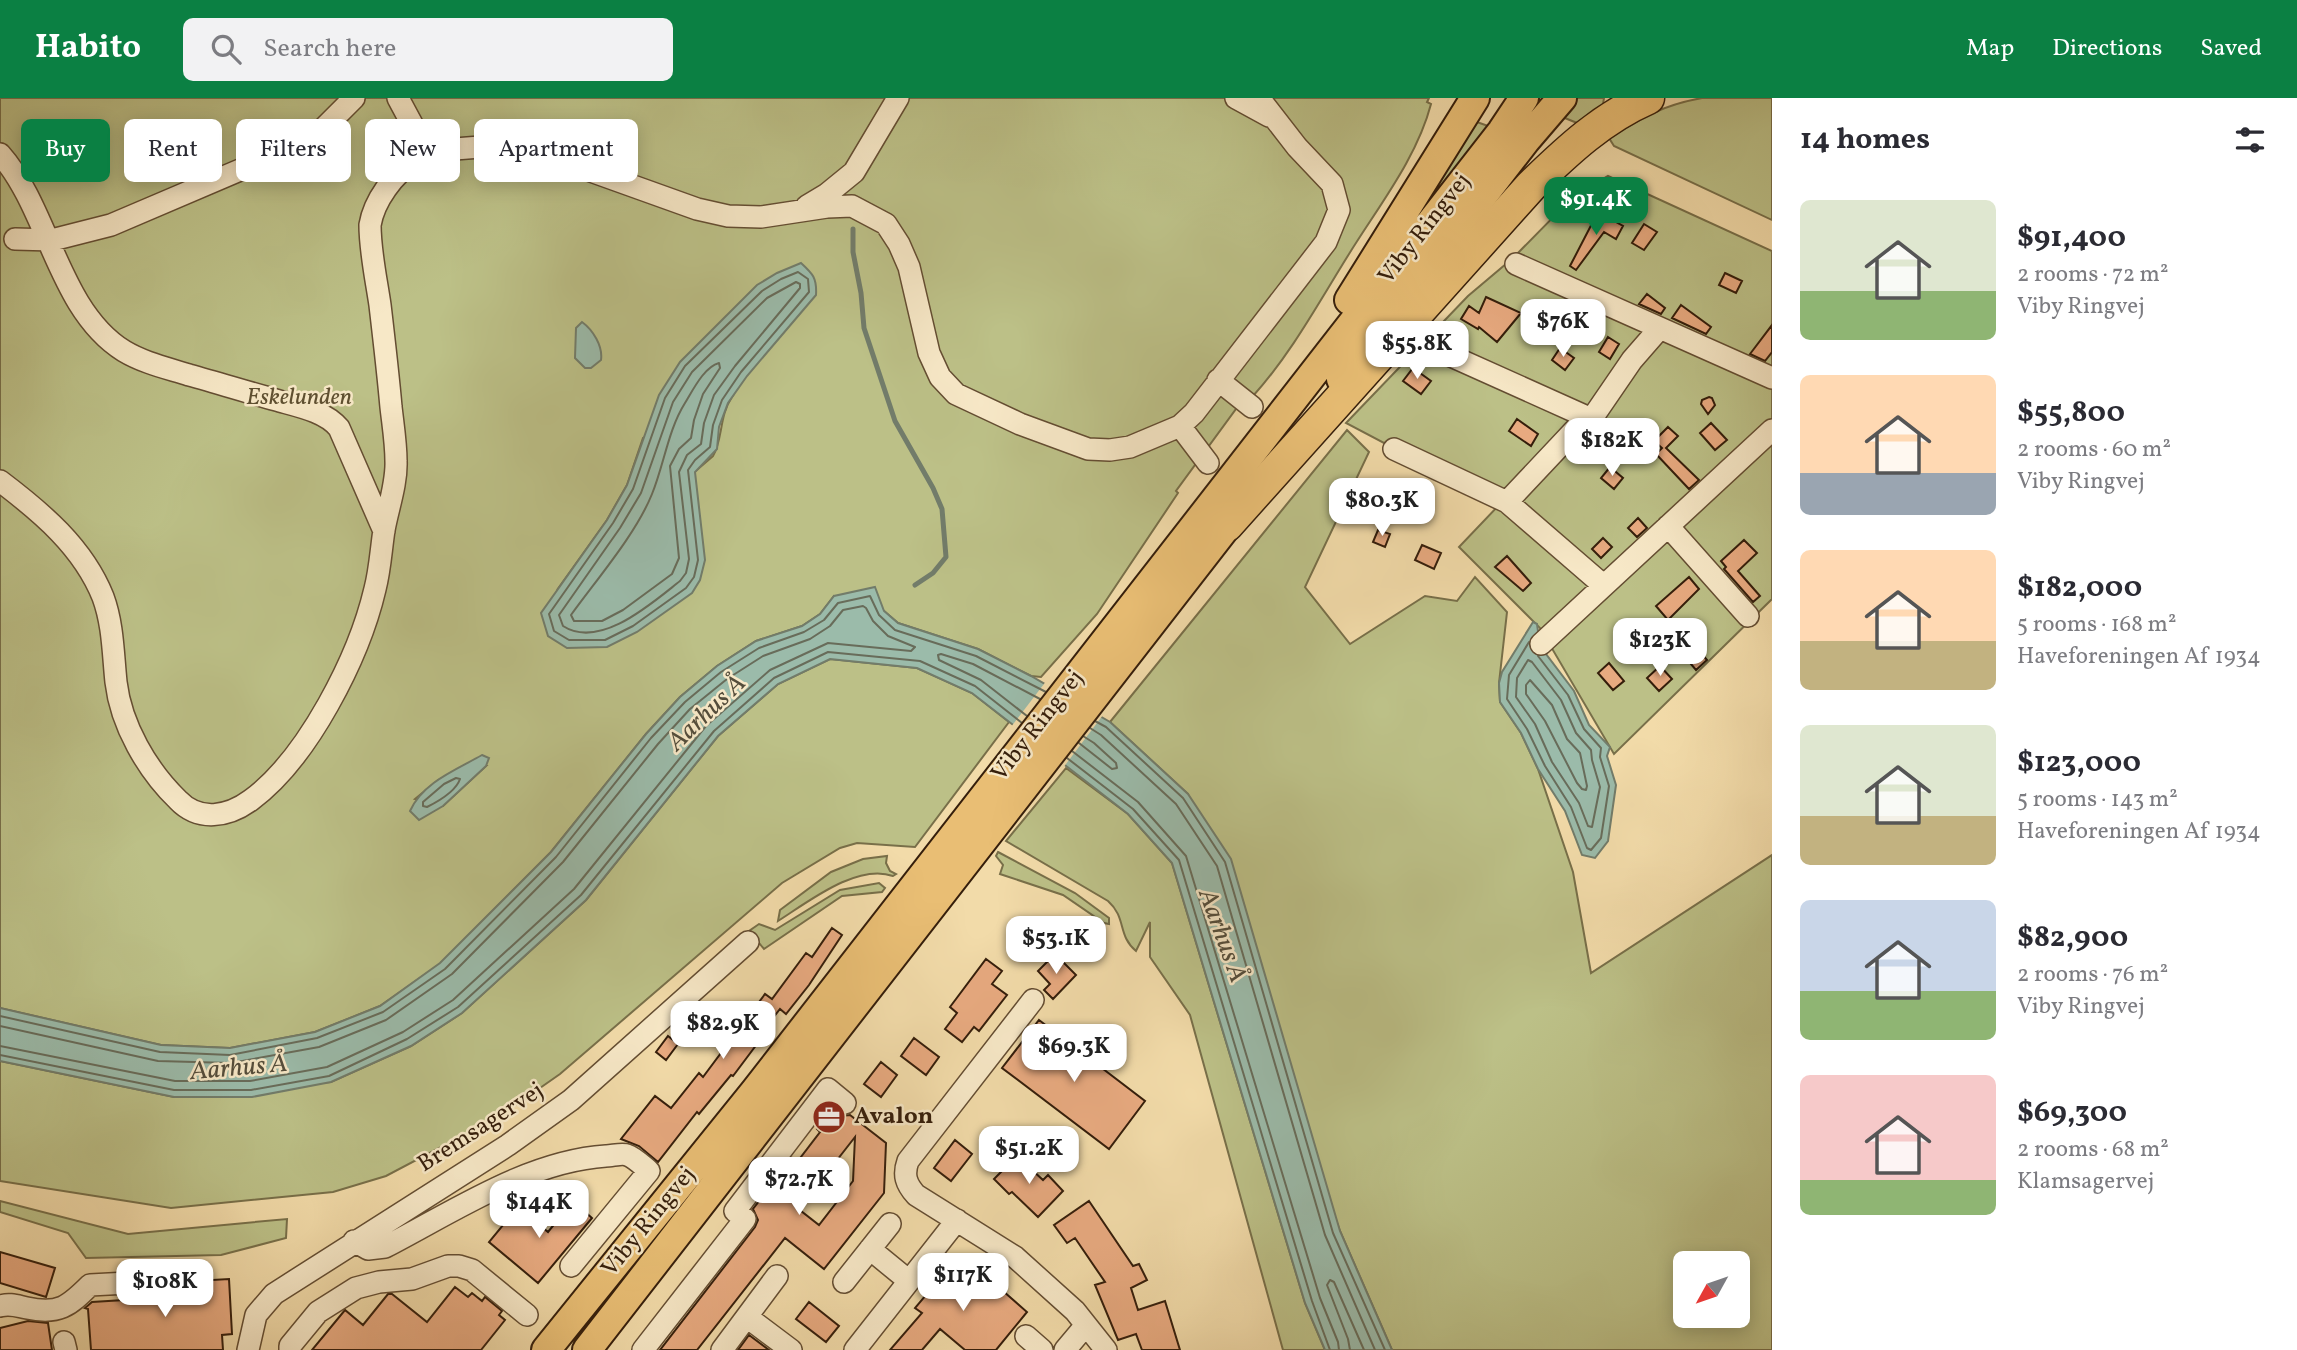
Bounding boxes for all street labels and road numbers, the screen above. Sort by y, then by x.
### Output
street label: Viby Ringvej [1371,166,1479,292]
street label: Viby Ringvej [984,663,1092,789]
street label: Bremsagervej [411,1074,551,1182]
street label: Viby Ringvej [594,1160,704,1284]

